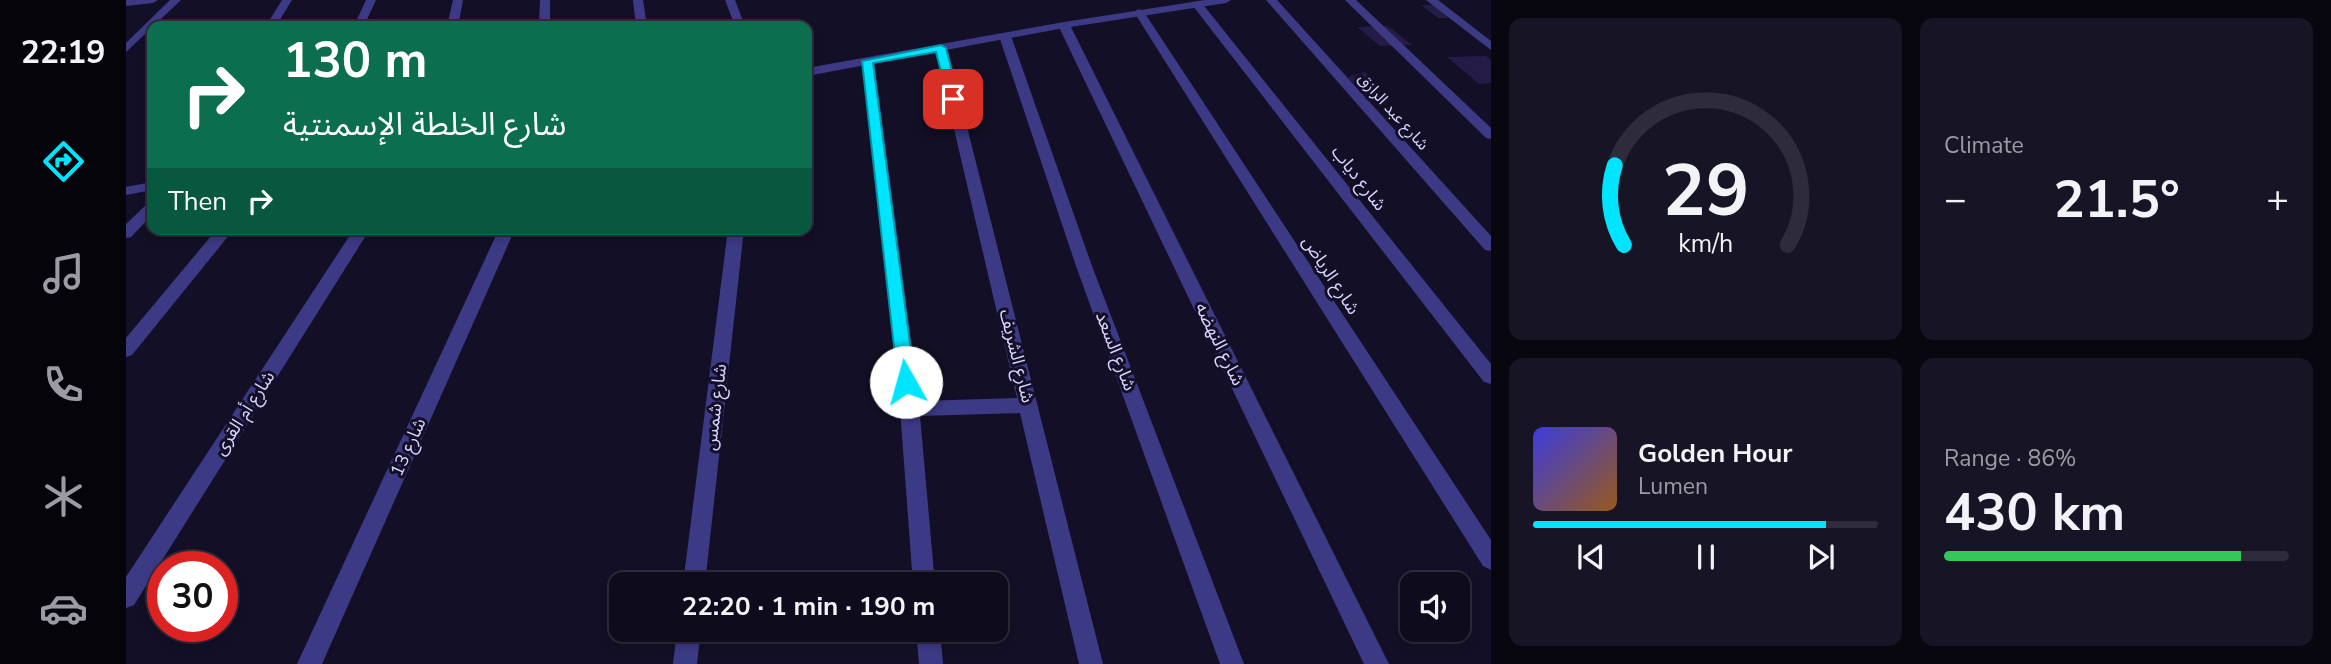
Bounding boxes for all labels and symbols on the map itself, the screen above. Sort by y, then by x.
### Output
street label: شارع عبد الرازق [1352,68,1434,156]
pin [923,69,983,129]
street label: شارع دياب [1324,140,1392,217]
street label: شارع الرياض [1295,231,1365,320]
street label: شارع النهضه [1188,298,1250,390]
street label: شارع الشريف [992,307,1040,406]
street label: شارع السعد [1088,308,1142,395]
position arrow [869,345,943,419]
street label: شارع شمس [698,362,734,452]
street label: شارع أم القرى [208,366,282,461]
street label: شارع 13 [385,414,433,481]
speed limit sign: 30 [147,551,238,642]

